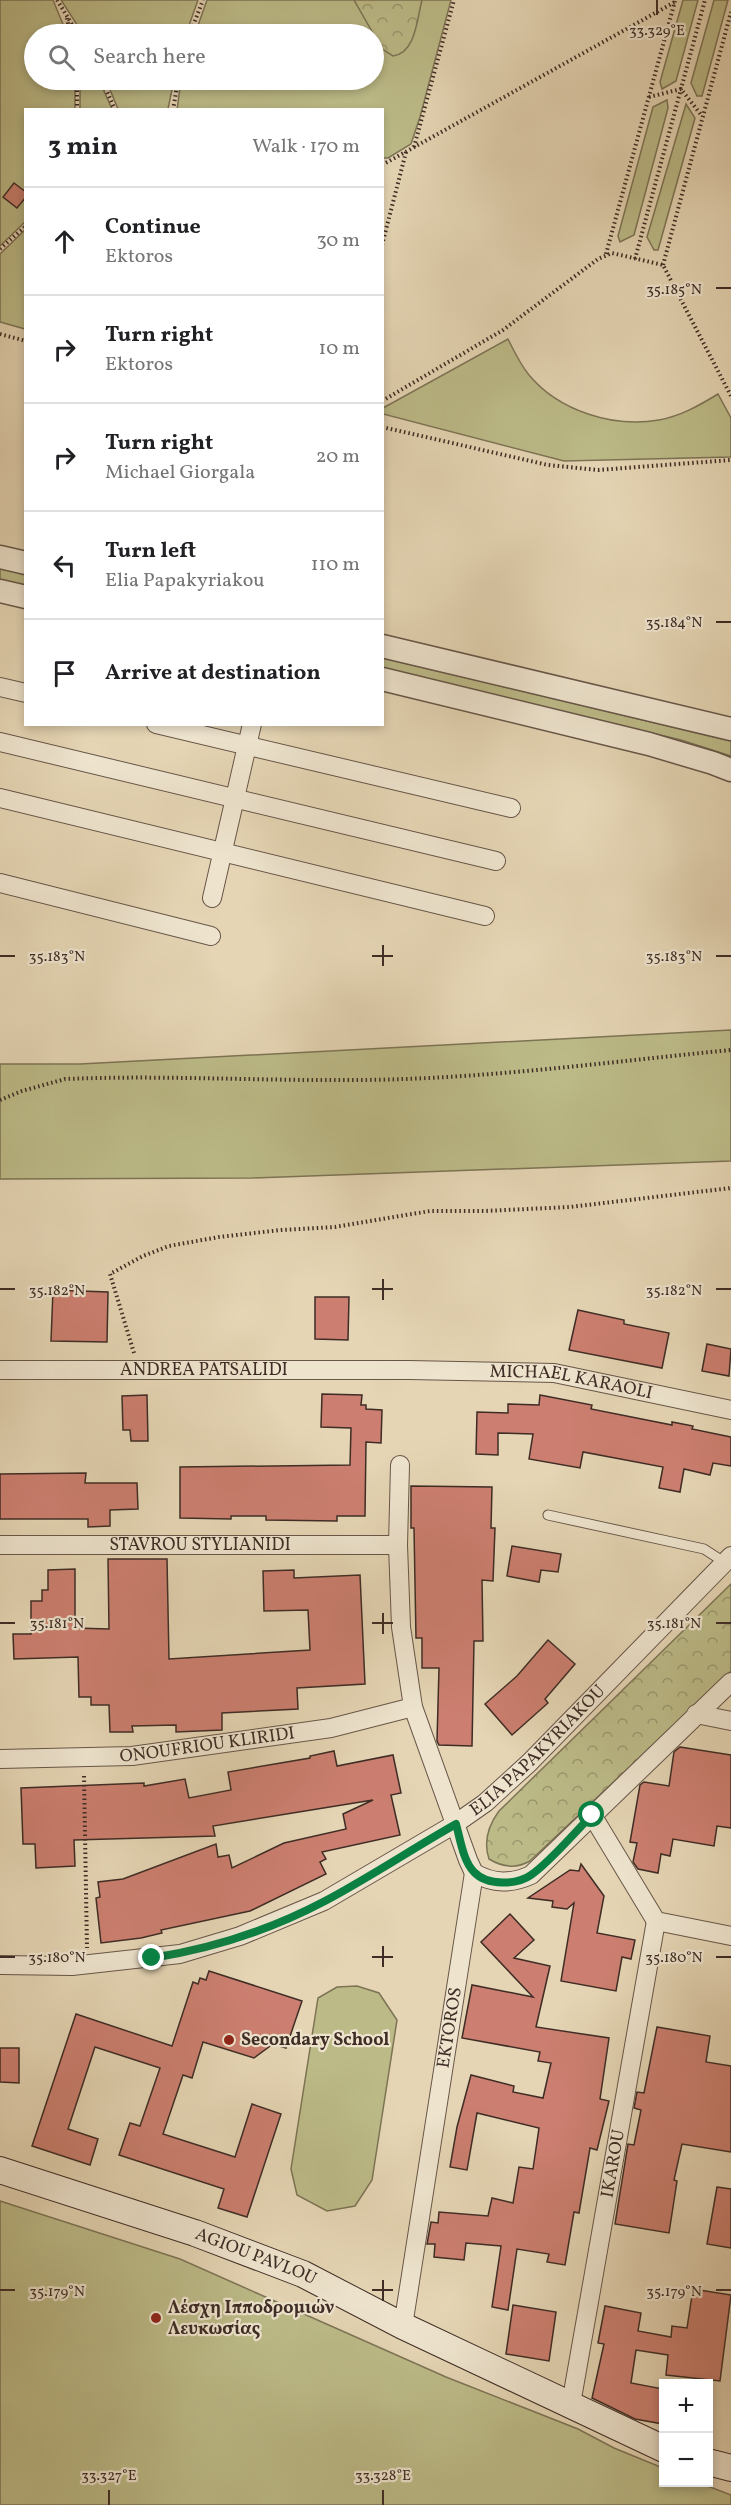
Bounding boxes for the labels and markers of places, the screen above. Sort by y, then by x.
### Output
place label: Secondary School [241,2028,390,2053]
marker: Secondary School [222,2033,236,2047]
place label: Λέσχη Ιπποδρομιών Λευκωσίας [168,2296,334,2342]
marker: Λέσχη Ιπποδρομιών Λευκωσίας [149,2311,163,2325]

